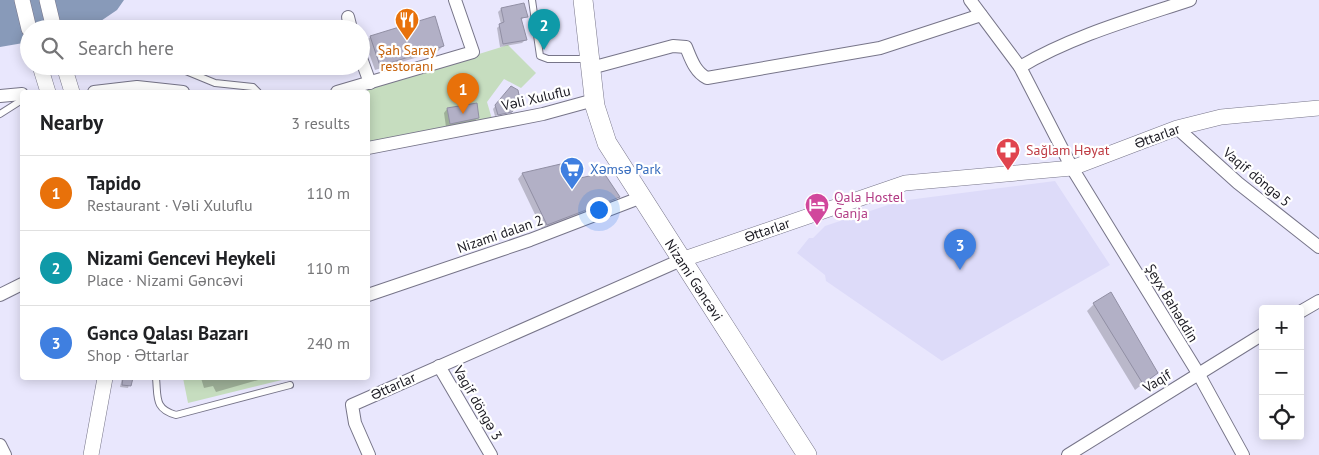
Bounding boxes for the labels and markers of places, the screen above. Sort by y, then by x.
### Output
restaurant icon: Şah Saray restoranı [394,7,420,41]
pin: 2 [528,9,560,50]
place label: Şah Saray restoranı [378,41,437,75]
pin: 1 [447,73,479,114]
pharmacy icon: Sağlam Həyat [995,137,1021,171]
place label: Sağlam Həyat [1026,141,1110,159]
supermarket icon: Xəmsə Park [559,156,585,190]
place label: Xəmsə Park [590,160,661,178]
place label: Qala Hostel Ganja [834,188,904,222]
hotel icon: Qala Hostel Ganja [804,192,830,226]
pin: 3 [944,229,976,270]

